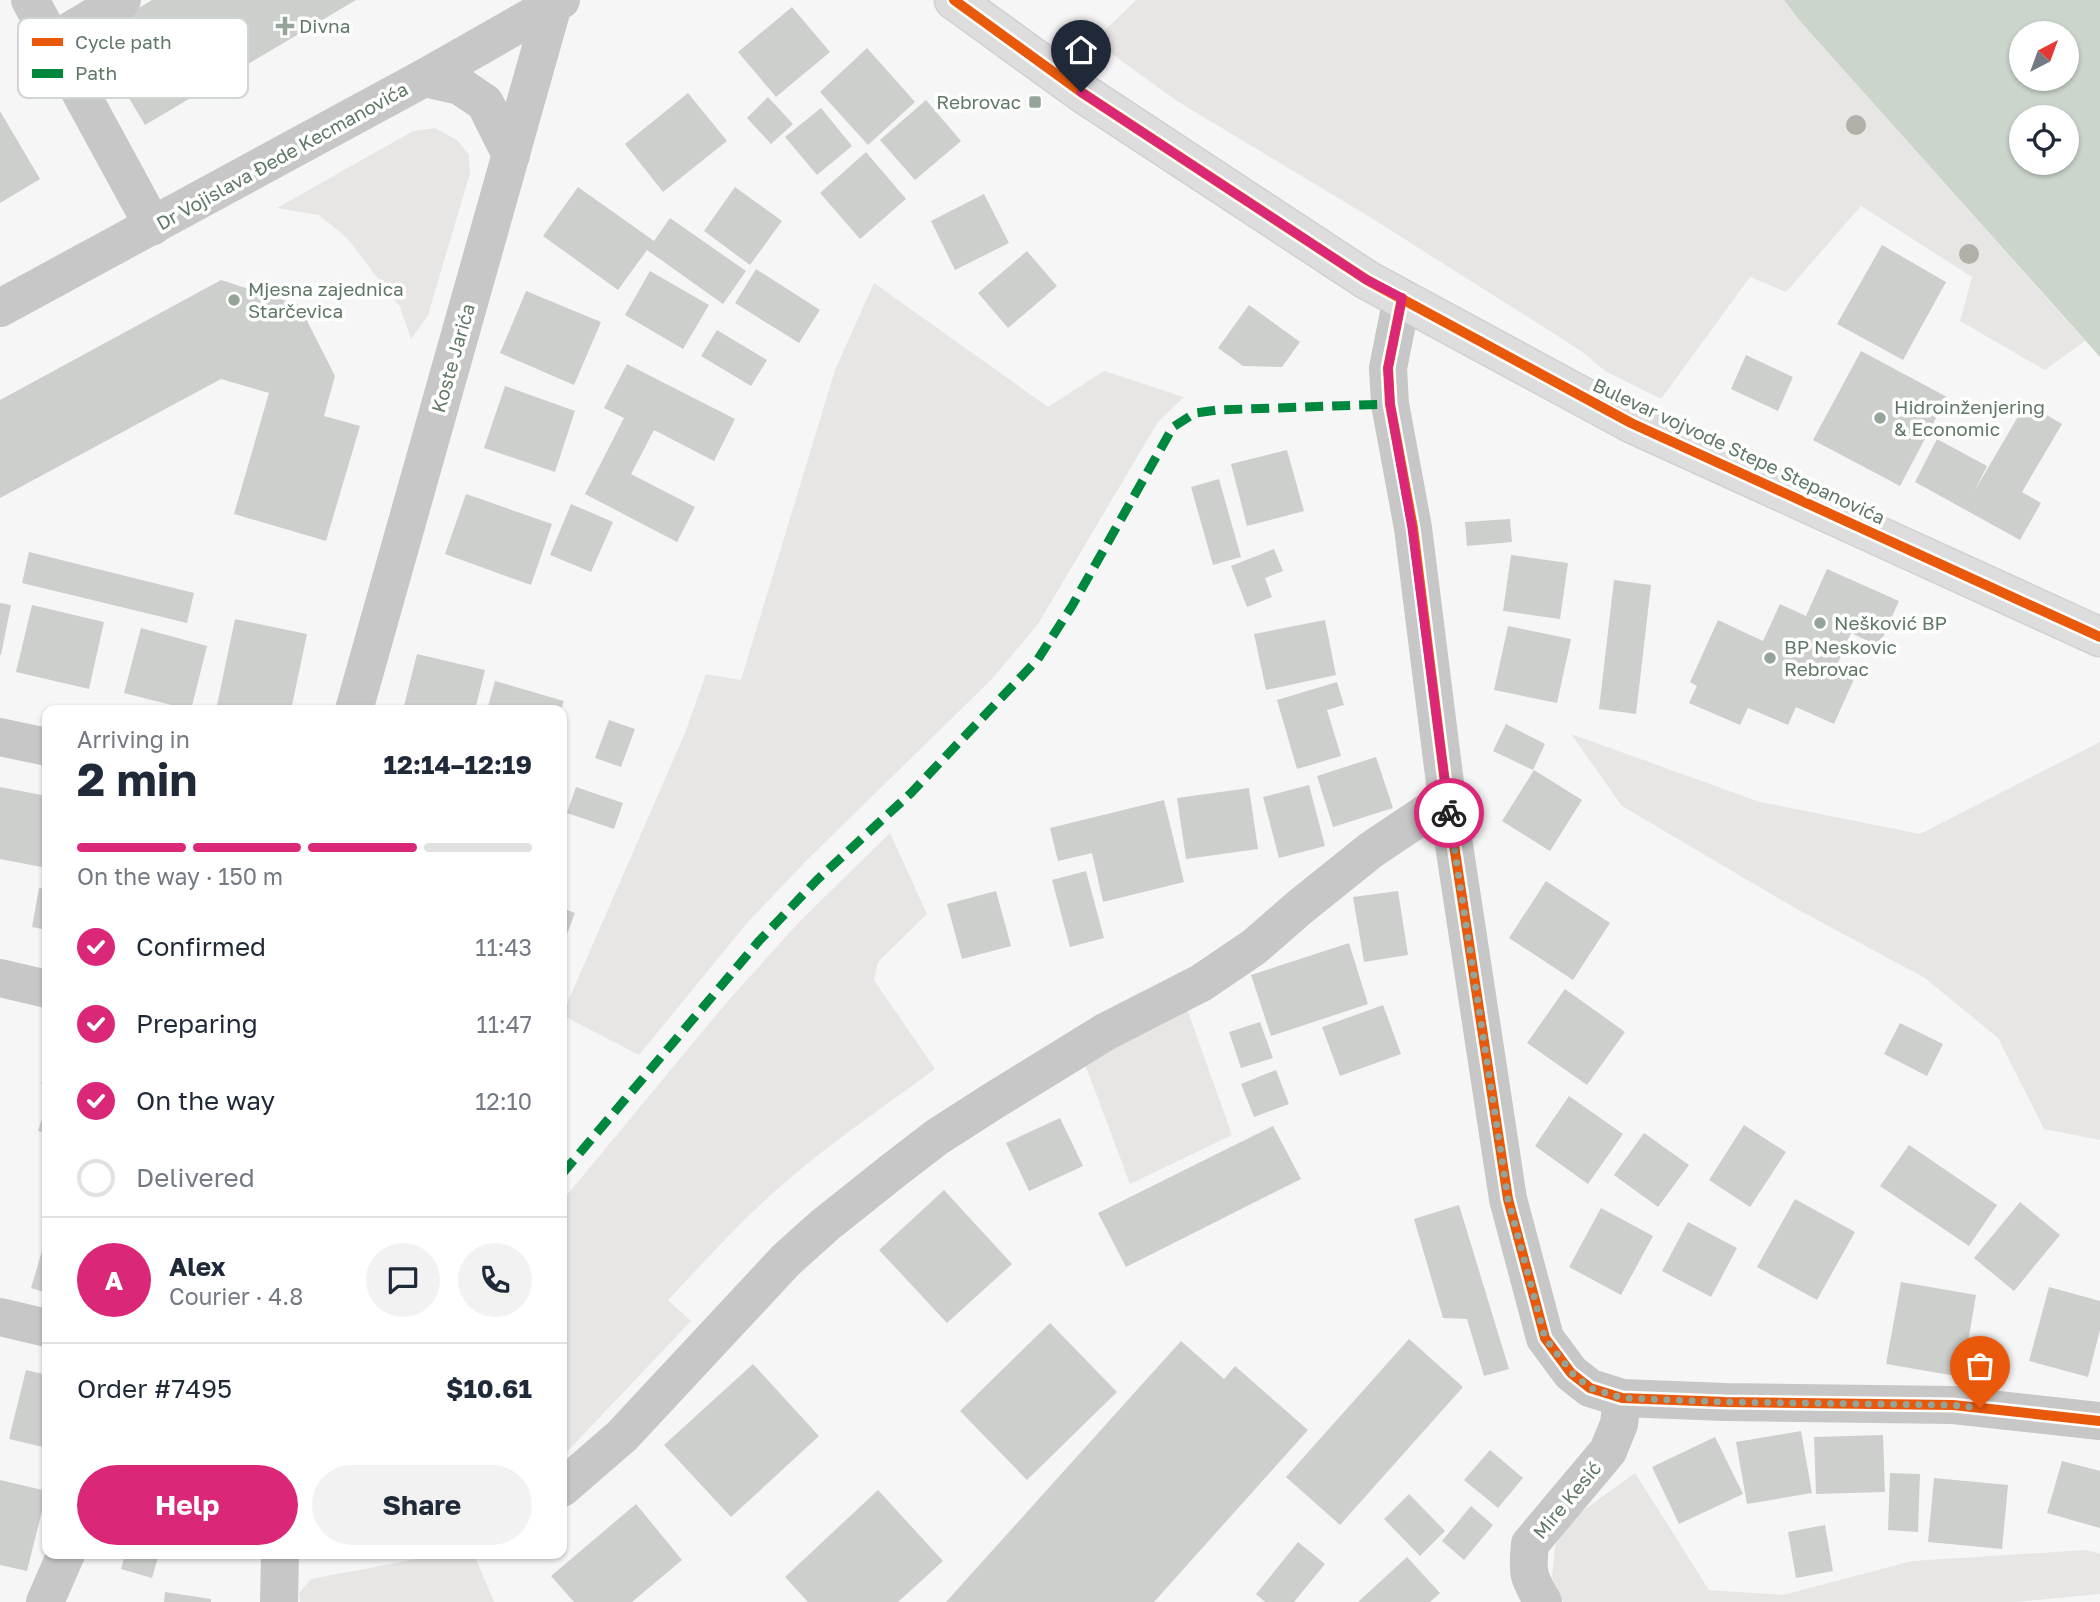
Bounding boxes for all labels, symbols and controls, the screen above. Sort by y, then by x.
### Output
place label: Divna [299,14,350,37]
legend [18,18,248,98]
marker: Divna [277,18,293,34]
pin [1051,20,1111,92]
north arrow [2009,21,2079,91]
map controls [2009,21,2079,175]
text: Cycle path [75,30,172,53]
icon: home [1062,31,1100,69]
text: Path [75,61,117,84]
street label: Dr Vojislava Đede Kecmanovića [152,77,412,234]
place label: Rebrovac [936,90,1021,113]
marker: Rebrovac [1027,94,1043,110]
button: locate [2009,105,2079,175]
place label: Mjesna zajednica Starčevica [248,277,404,322]
marker: Mjesna zajednica Starčevica [226,292,242,308]
street label: Koste Jarića [426,301,479,415]
street label: Bulevar vojvode Stepe Stepanovića [1589,373,1889,529]
place label: Hidroinženjering & Economic [1894,395,2045,440]
marker: Hidroinženjering & Economic [1872,410,1888,426]
place label: Nešković BP [1834,611,1947,634]
marker: Nešković BP [1812,615,1828,631]
place label: BP Neskovic Rebrovac [1784,635,1897,680]
marker: BP Neskovic Rebrovac [1762,650,1778,666]
text: Arriving in [77,725,190,753]
text: 12:14–12:19 [384,749,532,780]
text: 2 min [77,751,197,806]
courier [1414,778,1484,848]
icon: bike [1430,794,1468,832]
text: On the way · 150 m [77,862,283,890]
icon: check [77,928,115,966]
text: Confirmed [136,931,266,962]
text: 11:43 [475,933,532,961]
icon: check [77,1005,115,1043]
text: Preparing [136,1008,258,1039]
text: 11:47 [477,1010,532,1038]
icon: check [77,1082,115,1120]
text: On the way [136,1085,275,1116]
text: 12:10 [475,1087,532,1115]
text: Delivered [136,1162,255,1193]
button: chat [366,1243,440,1317]
button: phone [458,1243,532,1317]
text: Alex [169,1251,226,1282]
text: A [105,1265,123,1296]
text: Courier · 4.8 [169,1282,303,1310]
pin [1950,1336,2010,1408]
icon: bag [1961,1347,1999,1385]
text: Order #7495 [77,1373,232,1404]
text: $10.61 [446,1373,532,1404]
street label: Mire Kesić [1528,1456,1606,1543]
button: Help [77,1465,298,1545]
button: Share [312,1465,532,1545]

